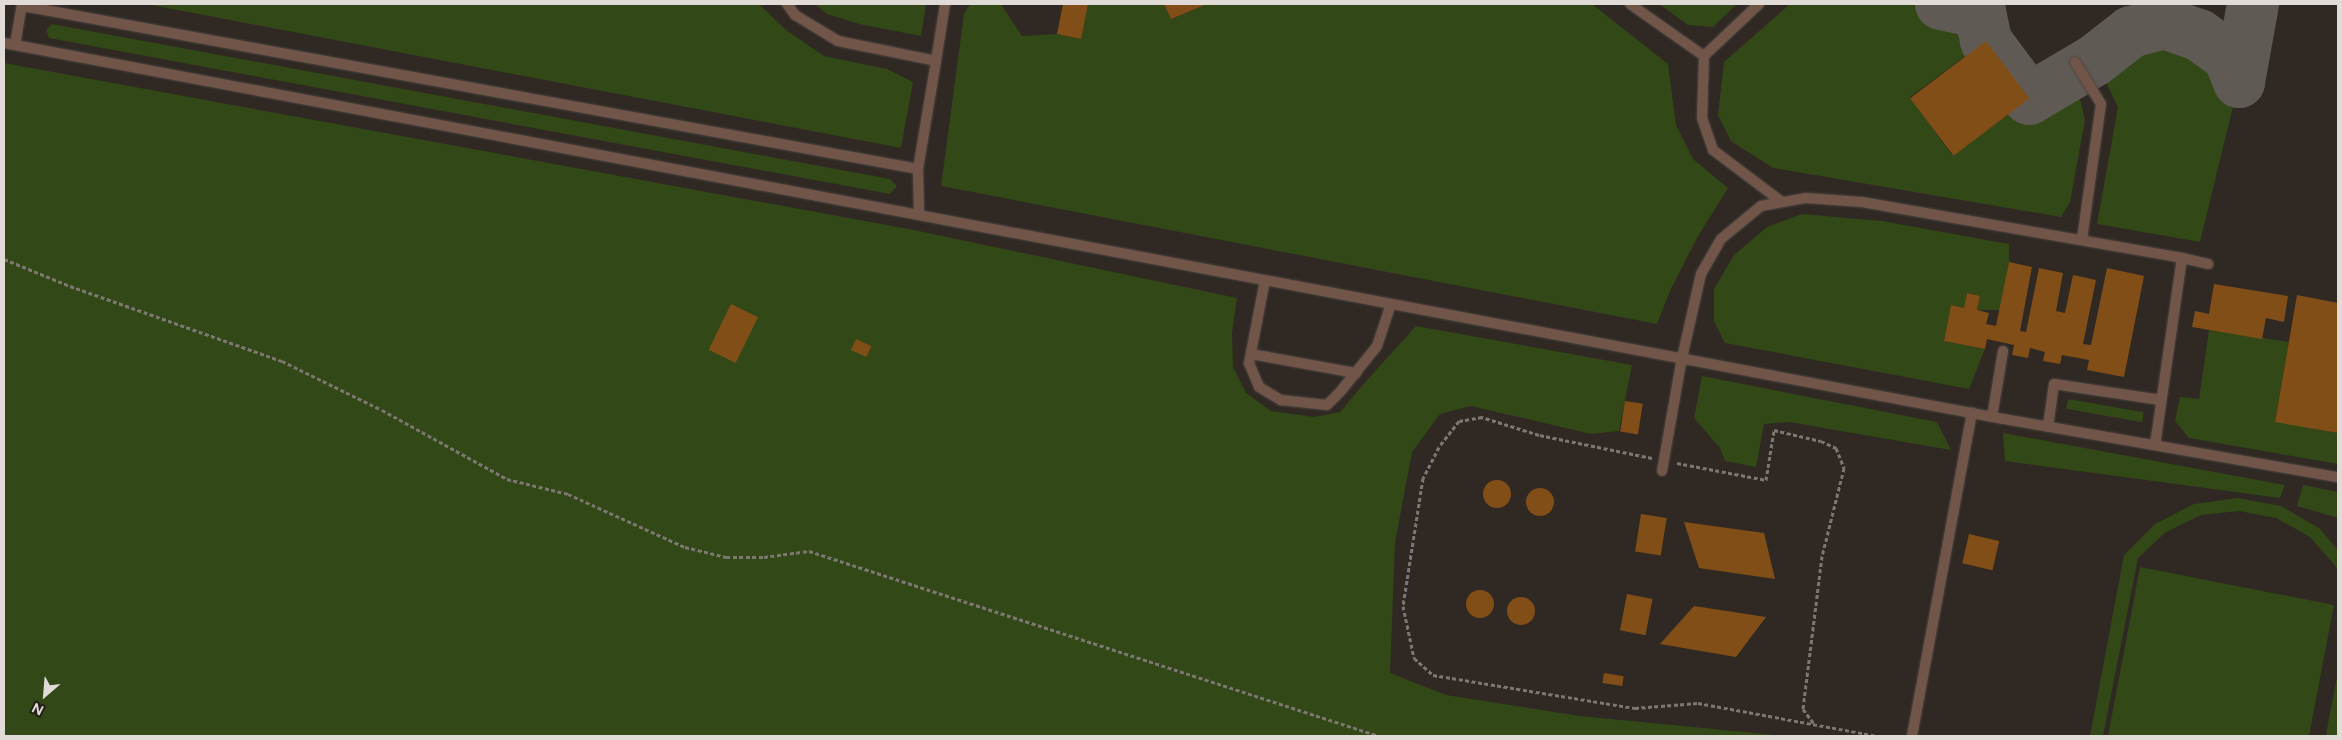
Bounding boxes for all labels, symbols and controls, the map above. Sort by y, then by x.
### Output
north arrow [20,670,70,720]
text: N [29,699,47,719]

